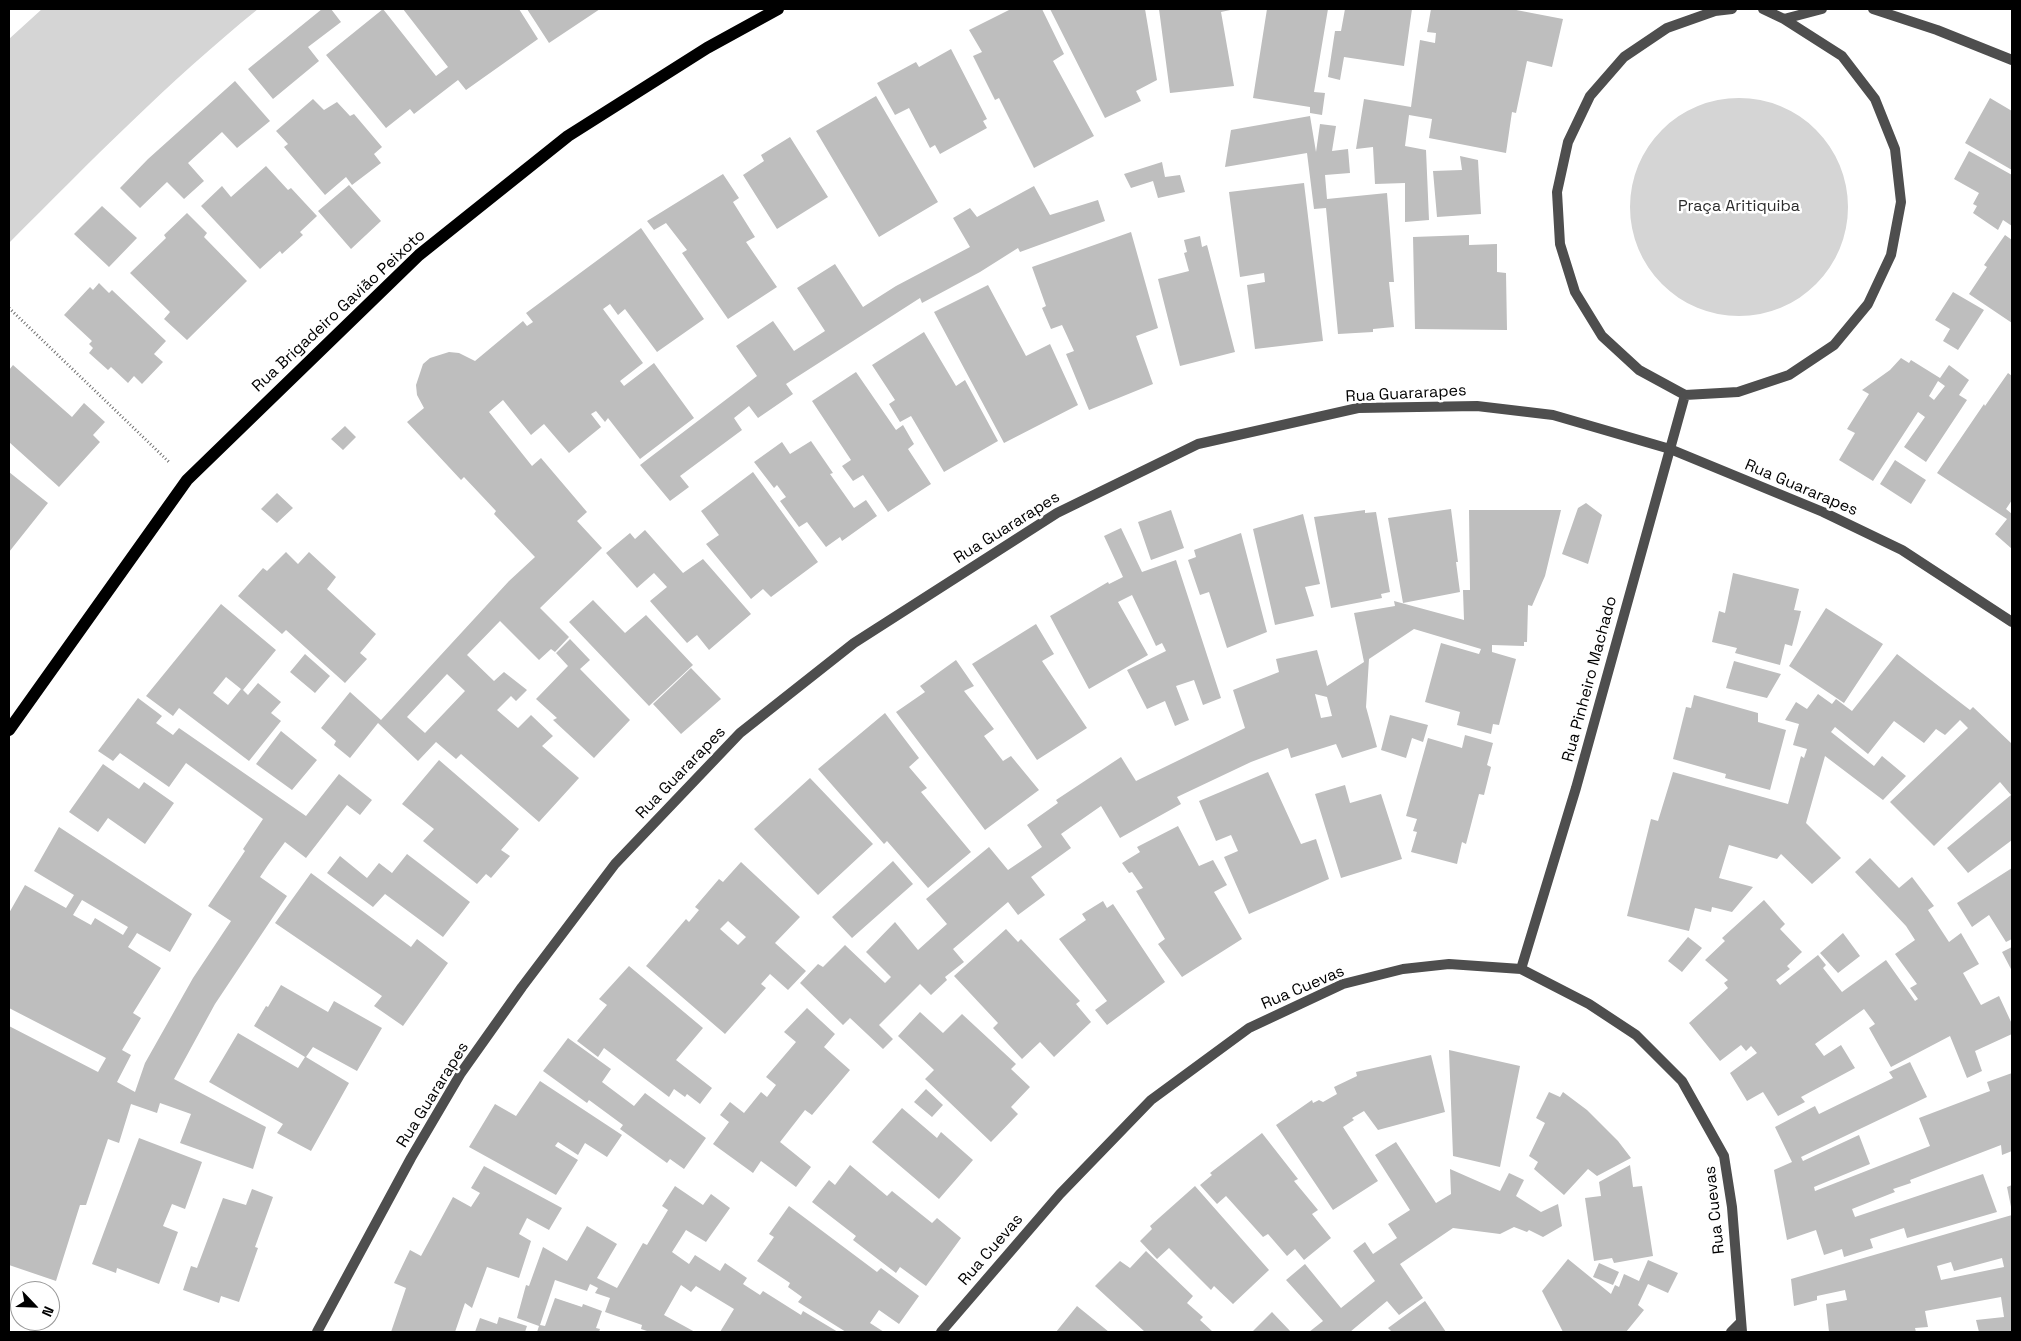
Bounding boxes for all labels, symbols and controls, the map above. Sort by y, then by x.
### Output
park label: Praça Aritiquiba [1678,197,1800,217]
street label: Rua Brigadeiro Gavião Peixoto [249,226,429,396]
street label: Rua Guararapes [1345,381,1467,407]
street label: Rua Guararapes [1742,456,1860,520]
street label: Rua Guararapes [951,488,1063,568]
street label: Rua Pinheiro Machado [1559,594,1621,764]
street label: Rua Guararapes [632,723,730,823]
street label: Rua Cuevas [1259,962,1347,1014]
street label: Rua Guararapes [393,1039,473,1151]
street label: Rua Cuevas [1701,1165,1729,1255]
street label: Rua Cuevas [955,1210,1027,1290]
north arrow [10,1281,60,1331]
text: N [38,1304,58,1320]

